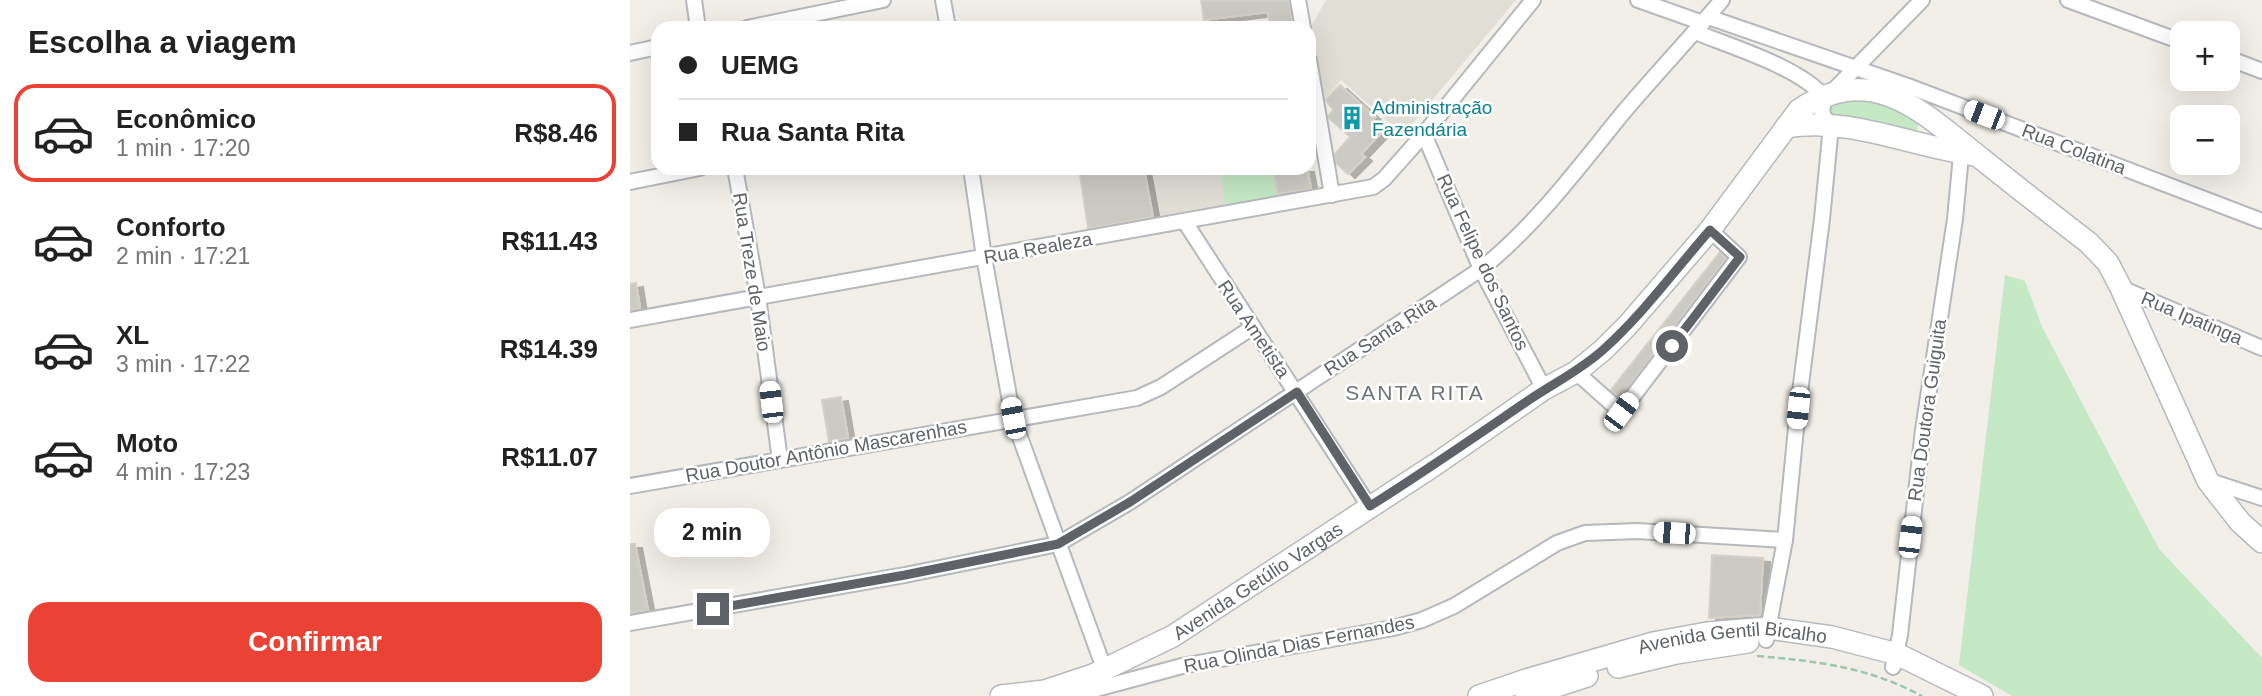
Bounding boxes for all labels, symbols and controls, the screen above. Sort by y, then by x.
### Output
map controls [2170,21,2240,175]
button: + [2170,21,2240,91]
text: Escolha a viagem [28,24,297,60]
text: UEMG [721,50,799,80]
place label: Administração Fazendária [1372,97,1492,140]
car [1961,98,2008,132]
icon: car [32,102,95,165]
text: Econômico [116,104,256,134]
building icon: Administração Fazendária [1338,104,1366,132]
button: − [2170,105,2240,175]
text: Rua Santa Rita [721,117,905,147]
text: R$8.46 [514,118,598,148]
street label: Rua Colatina [2019,120,2129,179]
text: 1 min · 17:20 [116,135,250,161]
street label: Rua Felipe dos Santos [1433,170,1533,354]
street label: Rua Treze de Maio [729,191,775,353]
icon: car [32,210,95,273]
text: Conforto [116,212,226,242]
text: R$11.43 [501,226,598,256]
street label: Rua Realeza [982,228,1094,268]
text: 2 min · 17:21 [116,243,250,269]
street label: Rua Ametista [1214,276,1295,382]
street label: Rua Ipatinga [2138,287,2246,349]
street label: Rua Santa Rita [1320,292,1440,380]
street label: Rua Doutora Guiguita [1904,317,1950,502]
icon: car [32,318,95,381]
text: XL [116,320,149,350]
route start [1656,330,1688,362]
text: R$14.39 [500,334,598,364]
text: 3 min · 17:22 [116,351,250,377]
car [759,380,784,424]
district label: SANTA RITA [1345,381,1485,404]
car [1786,386,1811,430]
car [1600,389,1643,435]
car [999,395,1028,441]
street label: Rua Doutor Antônio Mascarenhas [684,416,968,486]
icon: car [32,426,95,489]
text: Moto [116,428,178,458]
text: R$11.07 [501,442,598,472]
text: 4 min · 17:23 [116,459,250,485]
callout: 2 min [655,508,771,556]
car [1898,515,1923,559]
street label: Avenida Getúlio Vargas [1169,518,1346,644]
text: 2 min [682,519,742,545]
car [1653,521,1696,545]
route end [697,593,729,625]
button: Confirmar [28,602,602,682]
street label: Rua Olinda Dias Fernandes [1182,611,1416,677]
street label: Avenida Gentil Bicalho [1635,617,1828,657]

